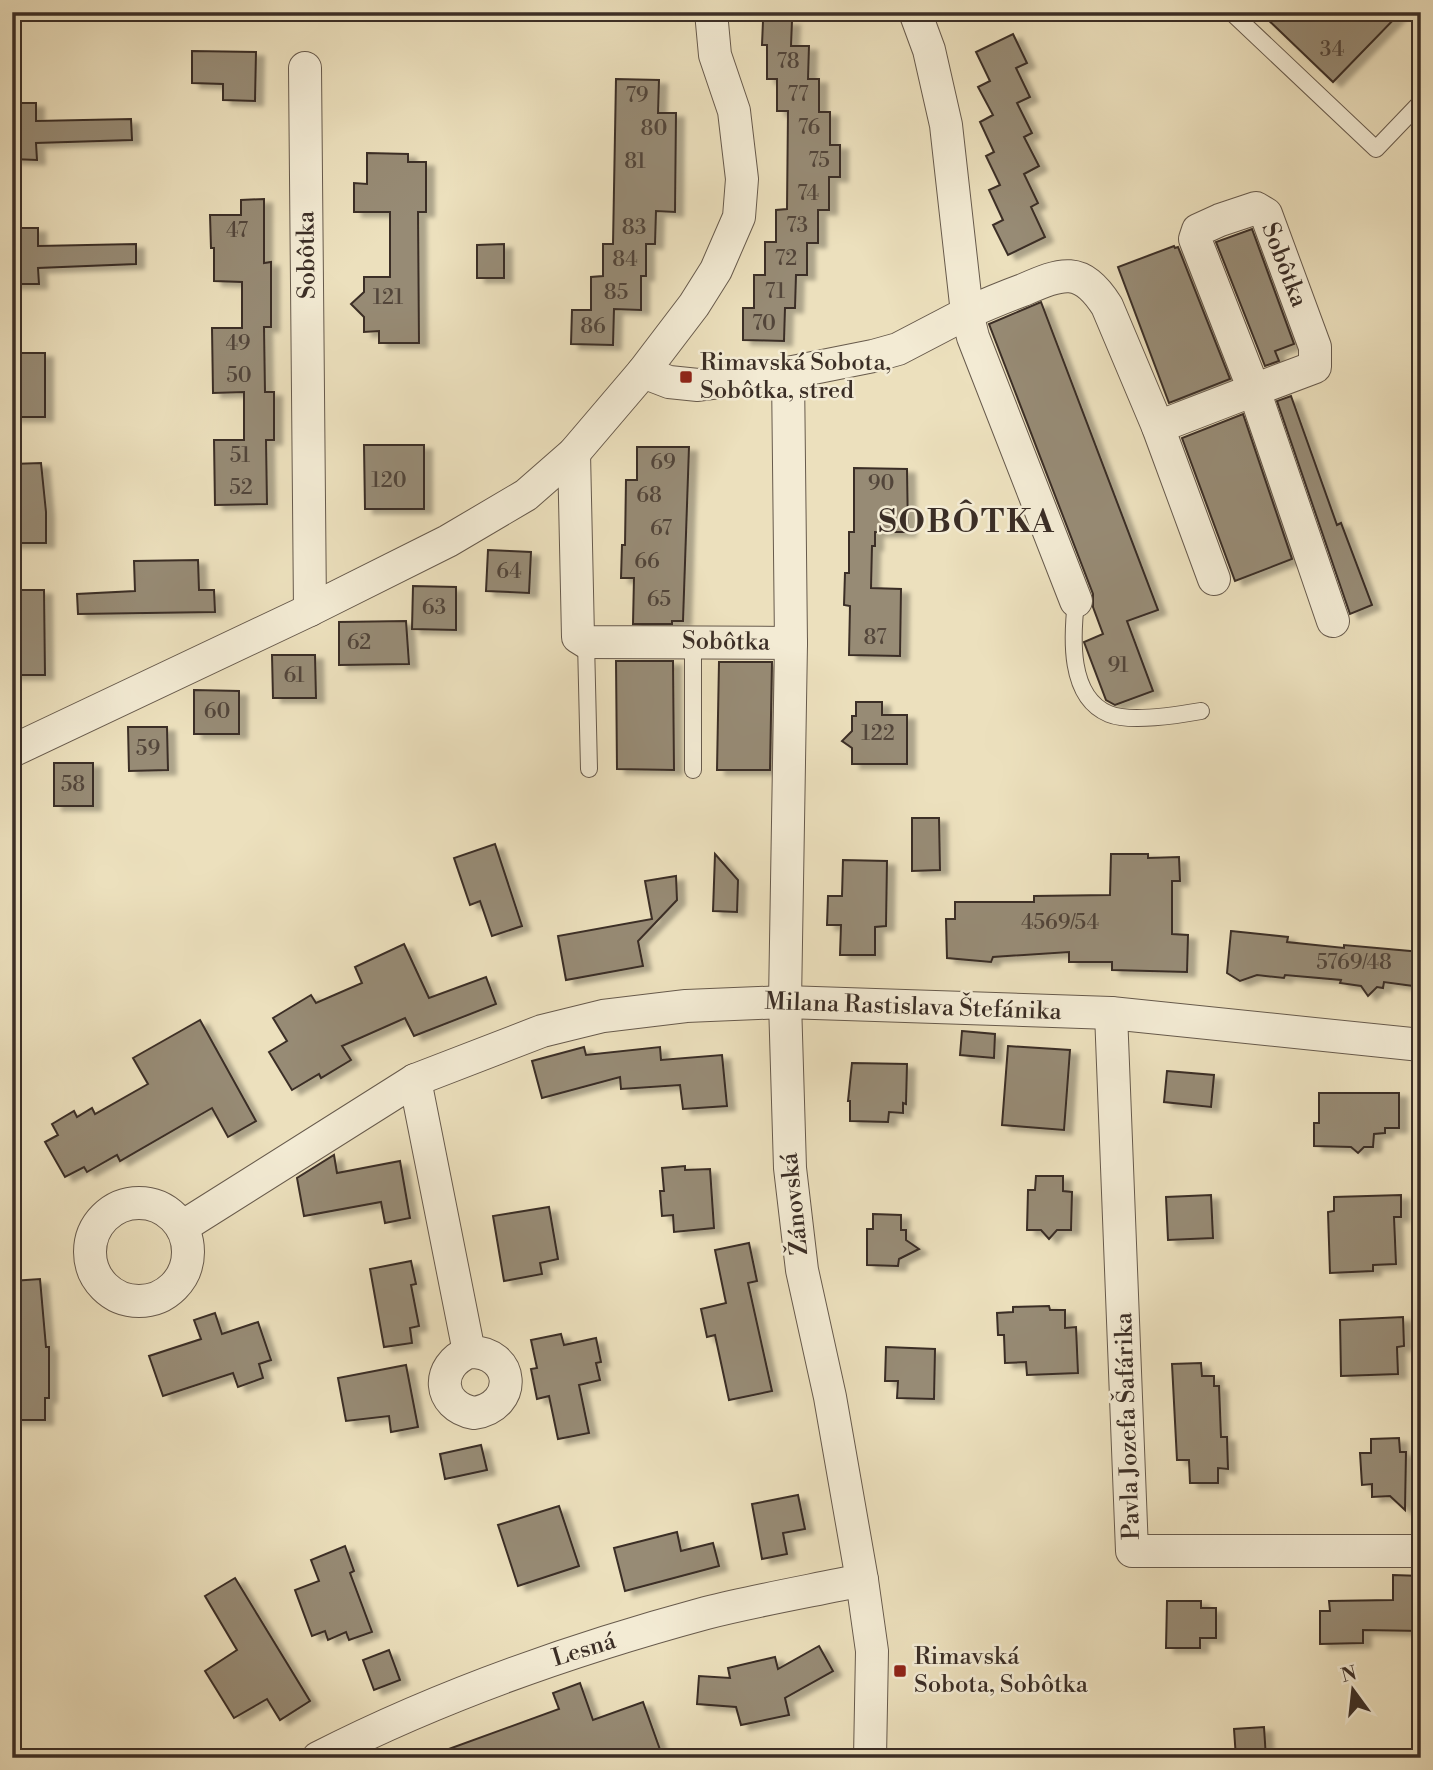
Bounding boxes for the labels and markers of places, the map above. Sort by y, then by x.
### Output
place label: Rimavská Sobota, Sobôtka, stred [700,348,891,406]
marker: Rimavská Sobota, Sobôtka, stred [678,369,694,385]
place label: Rimavská Sobota, Sobôtka [914,1642,1089,1700]
marker: Rimavská Sobota, Sobôtka [892,1663,908,1679]

